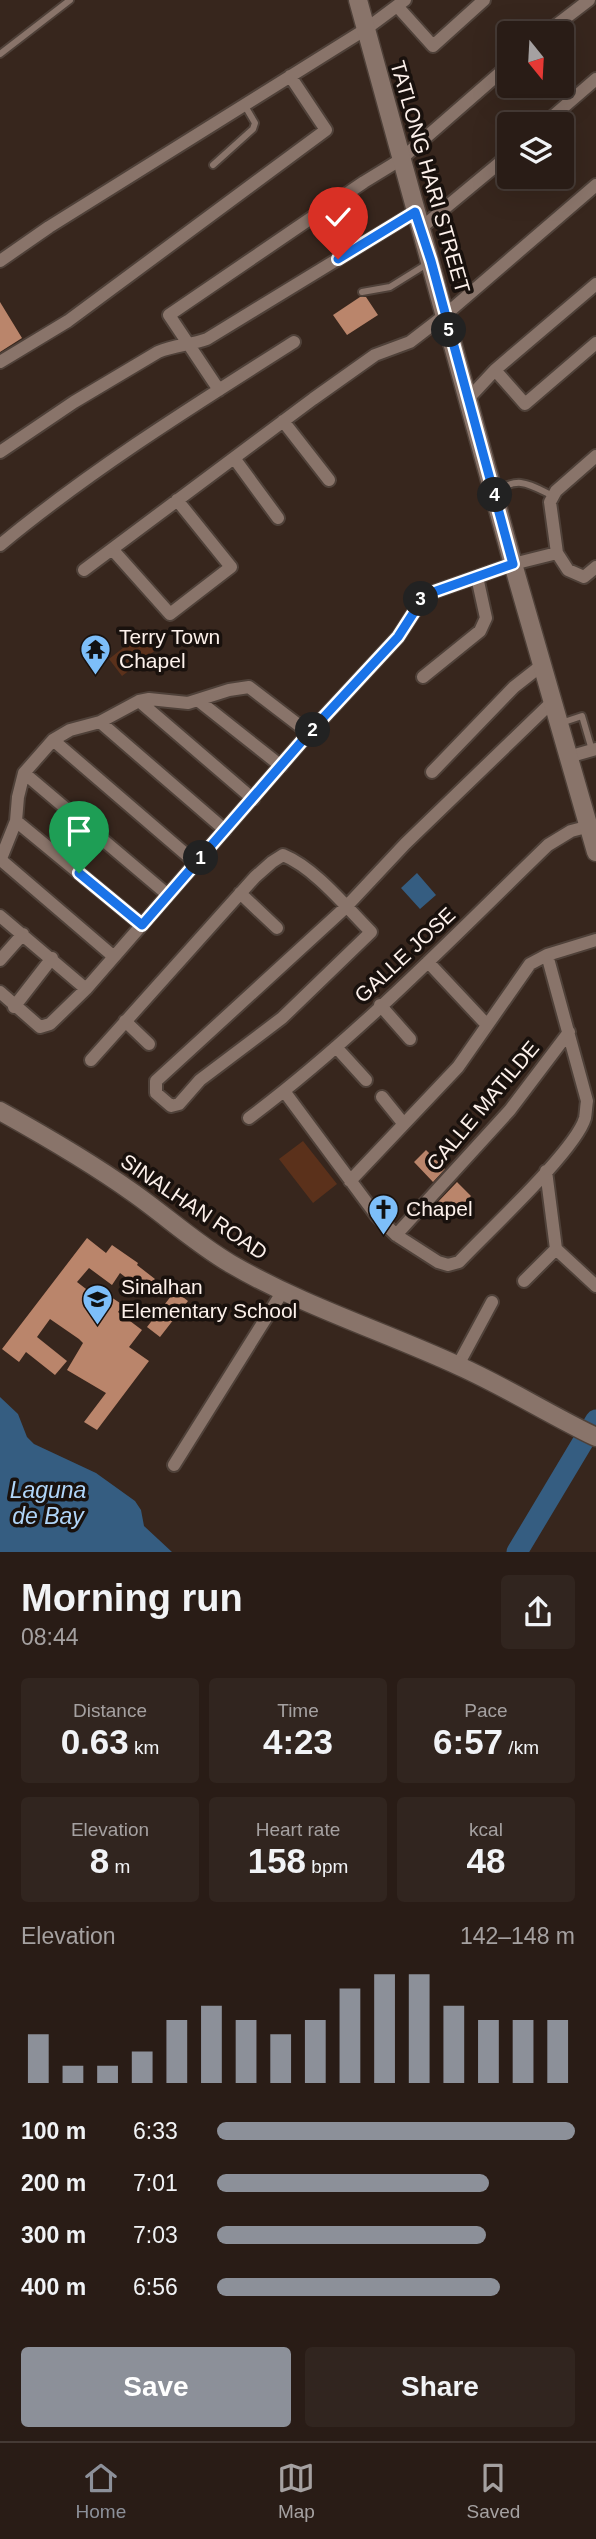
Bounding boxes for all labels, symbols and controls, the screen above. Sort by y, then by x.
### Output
north arrow [497,21,574,98]
map controls [497,21,574,189]
street label: TATLONG HARI STREET [386,58,475,296]
button: layers [497,112,574,189]
pin [308,187,368,259]
icon: check [319,198,357,236]
pin: 5 [432,312,466,348]
text: 5 [443,319,454,340]
pin: 4 [477,477,512,512]
text: 4 [489,484,500,505]
pin: 3 [404,582,438,616]
text: 3 [415,588,426,609]
place label: Terry Town Chapel [119,625,220,672]
temple icon: Terry Town Chapel [79,632,113,676]
pin: 2 [296,712,330,748]
text: 2 [307,719,318,740]
pin [49,801,109,873]
icon: arrive [60,812,98,850]
pin: 1 [184,840,218,876]
text: 1 [195,847,206,868]
street label: GALLE JOSE [350,902,459,1007]
street label: CALLE MATILDE [422,1036,543,1175]
street label: SINALHAN ROAD [117,1149,272,1264]
church icon: Chapel [366,1192,400,1236]
place label: Chapel [406,1197,473,1220]
place label: Sinalhan Elementary School [121,1275,297,1322]
school or university icon: Sinalhan Elementary School [81,1282,115,1326]
water label: Laguna de Bay [10,1477,86,1529]
button: share [501,1575,575,1649]
text: Morning run [21,1577,243,1619]
text: 08:44 [21,1624,79,1650]
text: Distance [73,1700,147,1721]
text: Time [277,1700,319,1721]
text: Pace [464,1700,508,1721]
text: 0.63 [61,1722,129,1761]
text: 4:23 [263,1722,333,1761]
text: 6:57 [433,1722,503,1761]
text: km [129,1737,159,1758]
text: /km [503,1737,539,1758]
text: Elevation [71,1819,149,1840]
text: Heart rate [256,1819,340,1840]
text: kcal [469,1819,503,1840]
text: 8 [90,1841,109,1880]
text: 158 [248,1841,306,1880]
text: 48 [467,1841,505,1880]
text: m [109,1856,130,1877]
text: bpm [306,1856,348,1877]
text: Elevation [21,1923,116,1949]
text: 142–148 m [460,1923,575,1949]
text: 100 m [21,2118,86,2144]
text: 6:33 [133,2118,178,2144]
text: 200 m [21,2170,86,2196]
text: 7:01 [133,2170,178,2196]
text: 300 m [21,2222,86,2248]
text: 7:03 [133,2222,178,2248]
text: 400 m [21,2274,86,2300]
text: 6:56 [133,2274,178,2300]
button: Save [21,2347,291,2427]
button: Share [305,2347,575,2427]
tab: Home [76,2459,126,2523]
tab: Map [277,2459,315,2523]
tab: Saved [467,2459,520,2523]

